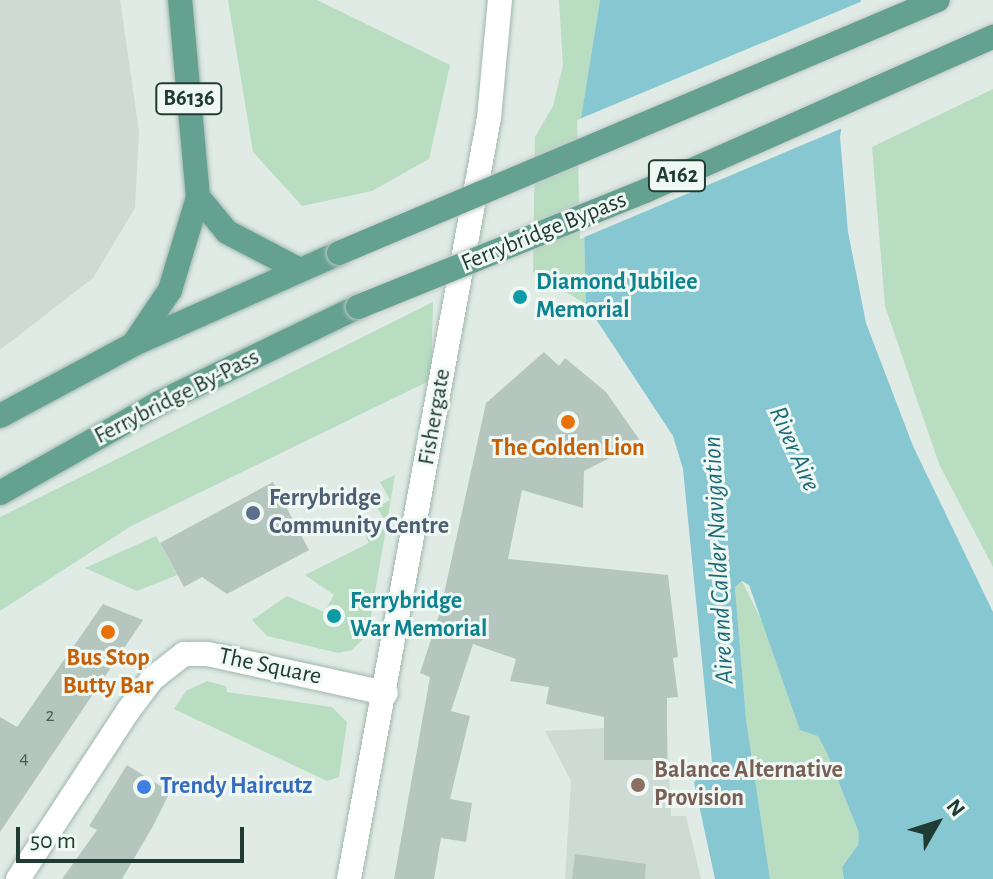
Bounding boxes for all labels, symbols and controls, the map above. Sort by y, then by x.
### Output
road number: B6136 [155,81,223,117]
road number: A162 [647,158,707,194]
street label: Ferrybridge Bypass [457,186,631,278]
place label: Diamond Jubilee Memorial [536,269,698,325]
marker: Diamond Jubilee Memorial [511,288,529,306]
street label: Ferrybridge By-Pass [90,343,264,451]
street label: Fishergate [412,367,458,467]
water label: River Aire [761,402,827,496]
marker: The Golden Lion [559,413,577,431]
place label: The Golden Lion [491,435,645,463]
water label: Aire and Calder Navigation [697,435,741,685]
place label: Ferrybridge Community Centre [269,485,449,541]
marker: Ferrybridge Community Centre [244,504,262,522]
place label: Ferrybridge War Memorial [350,588,487,644]
marker: Ferrybridge War Memorial [325,607,343,625]
marker: Bus Stop Butty Bar [99,623,117,641]
street label: The Square [216,642,324,692]
place label: Bus Stop Butty Bar [63,645,153,701]
house number: 2 [45,703,55,727]
house number: 4 [19,746,29,770]
place label: Balance Alternative Provision [654,757,843,813]
place label: Trendy Haircutz [160,773,312,801]
marker: Balance Alternative Provision [629,776,647,794]
marker: Trendy Haircutz [135,778,153,796]
north arrow [897,783,977,863]
text: N [942,795,969,821]
scale bar [20,811,248,861]
text: 50 m [30,829,76,853]

